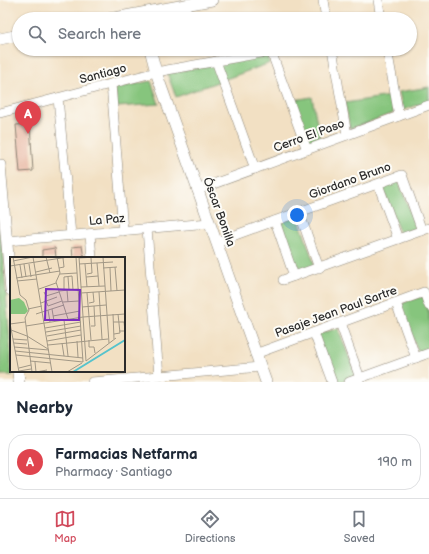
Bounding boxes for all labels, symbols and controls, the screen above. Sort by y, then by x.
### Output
search box [12,12,417,56]
icon: search [26,23,48,45]
text: Search here [58,25,141,44]
street label: Santiago [78,61,128,87]
pin: A [15,101,41,134]
street label: Cerro El Paso [271,116,347,156]
street label: Giordano Bruno [307,159,393,203]
street label: Óscar Bonilla [200,175,240,249]
your location [287,205,307,225]
street label: La Paz [88,211,126,229]
inset map [10,257,125,372]
street label: Pasaje Jean Paul Sartre [273,283,399,341]
text: Nearby [16,398,73,418]
text: Farmacias Netfarma [55,445,198,464]
text: A [26,454,34,470]
text: 190 m [378,454,412,470]
text: Pharmacy · Santiago [55,464,172,480]
tab: Map [54,508,76,545]
tab: Directions [185,508,235,545]
tab: Saved [344,508,375,545]

